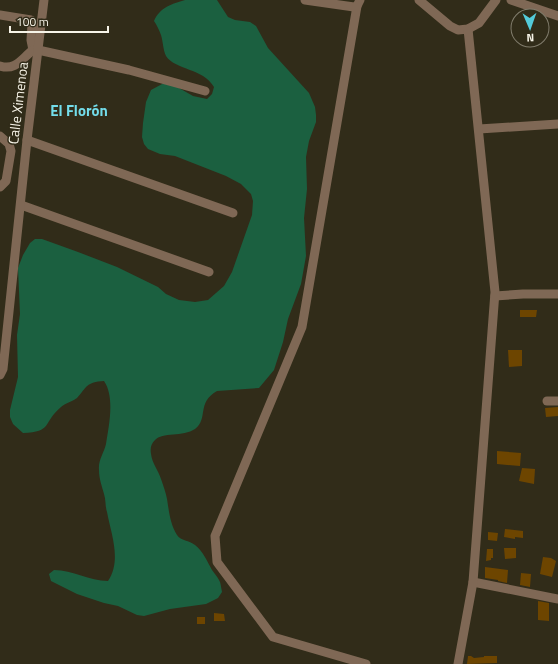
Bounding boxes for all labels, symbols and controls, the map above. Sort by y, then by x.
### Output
scale bar [10,8,108,34]
north arrow [510,8,550,48]
text: 100 m [16,12,49,31]
text: N [526,30,534,46]
street label: Calle Ximenoa [2,61,33,145]
district label: El Florón [50,99,108,122]

